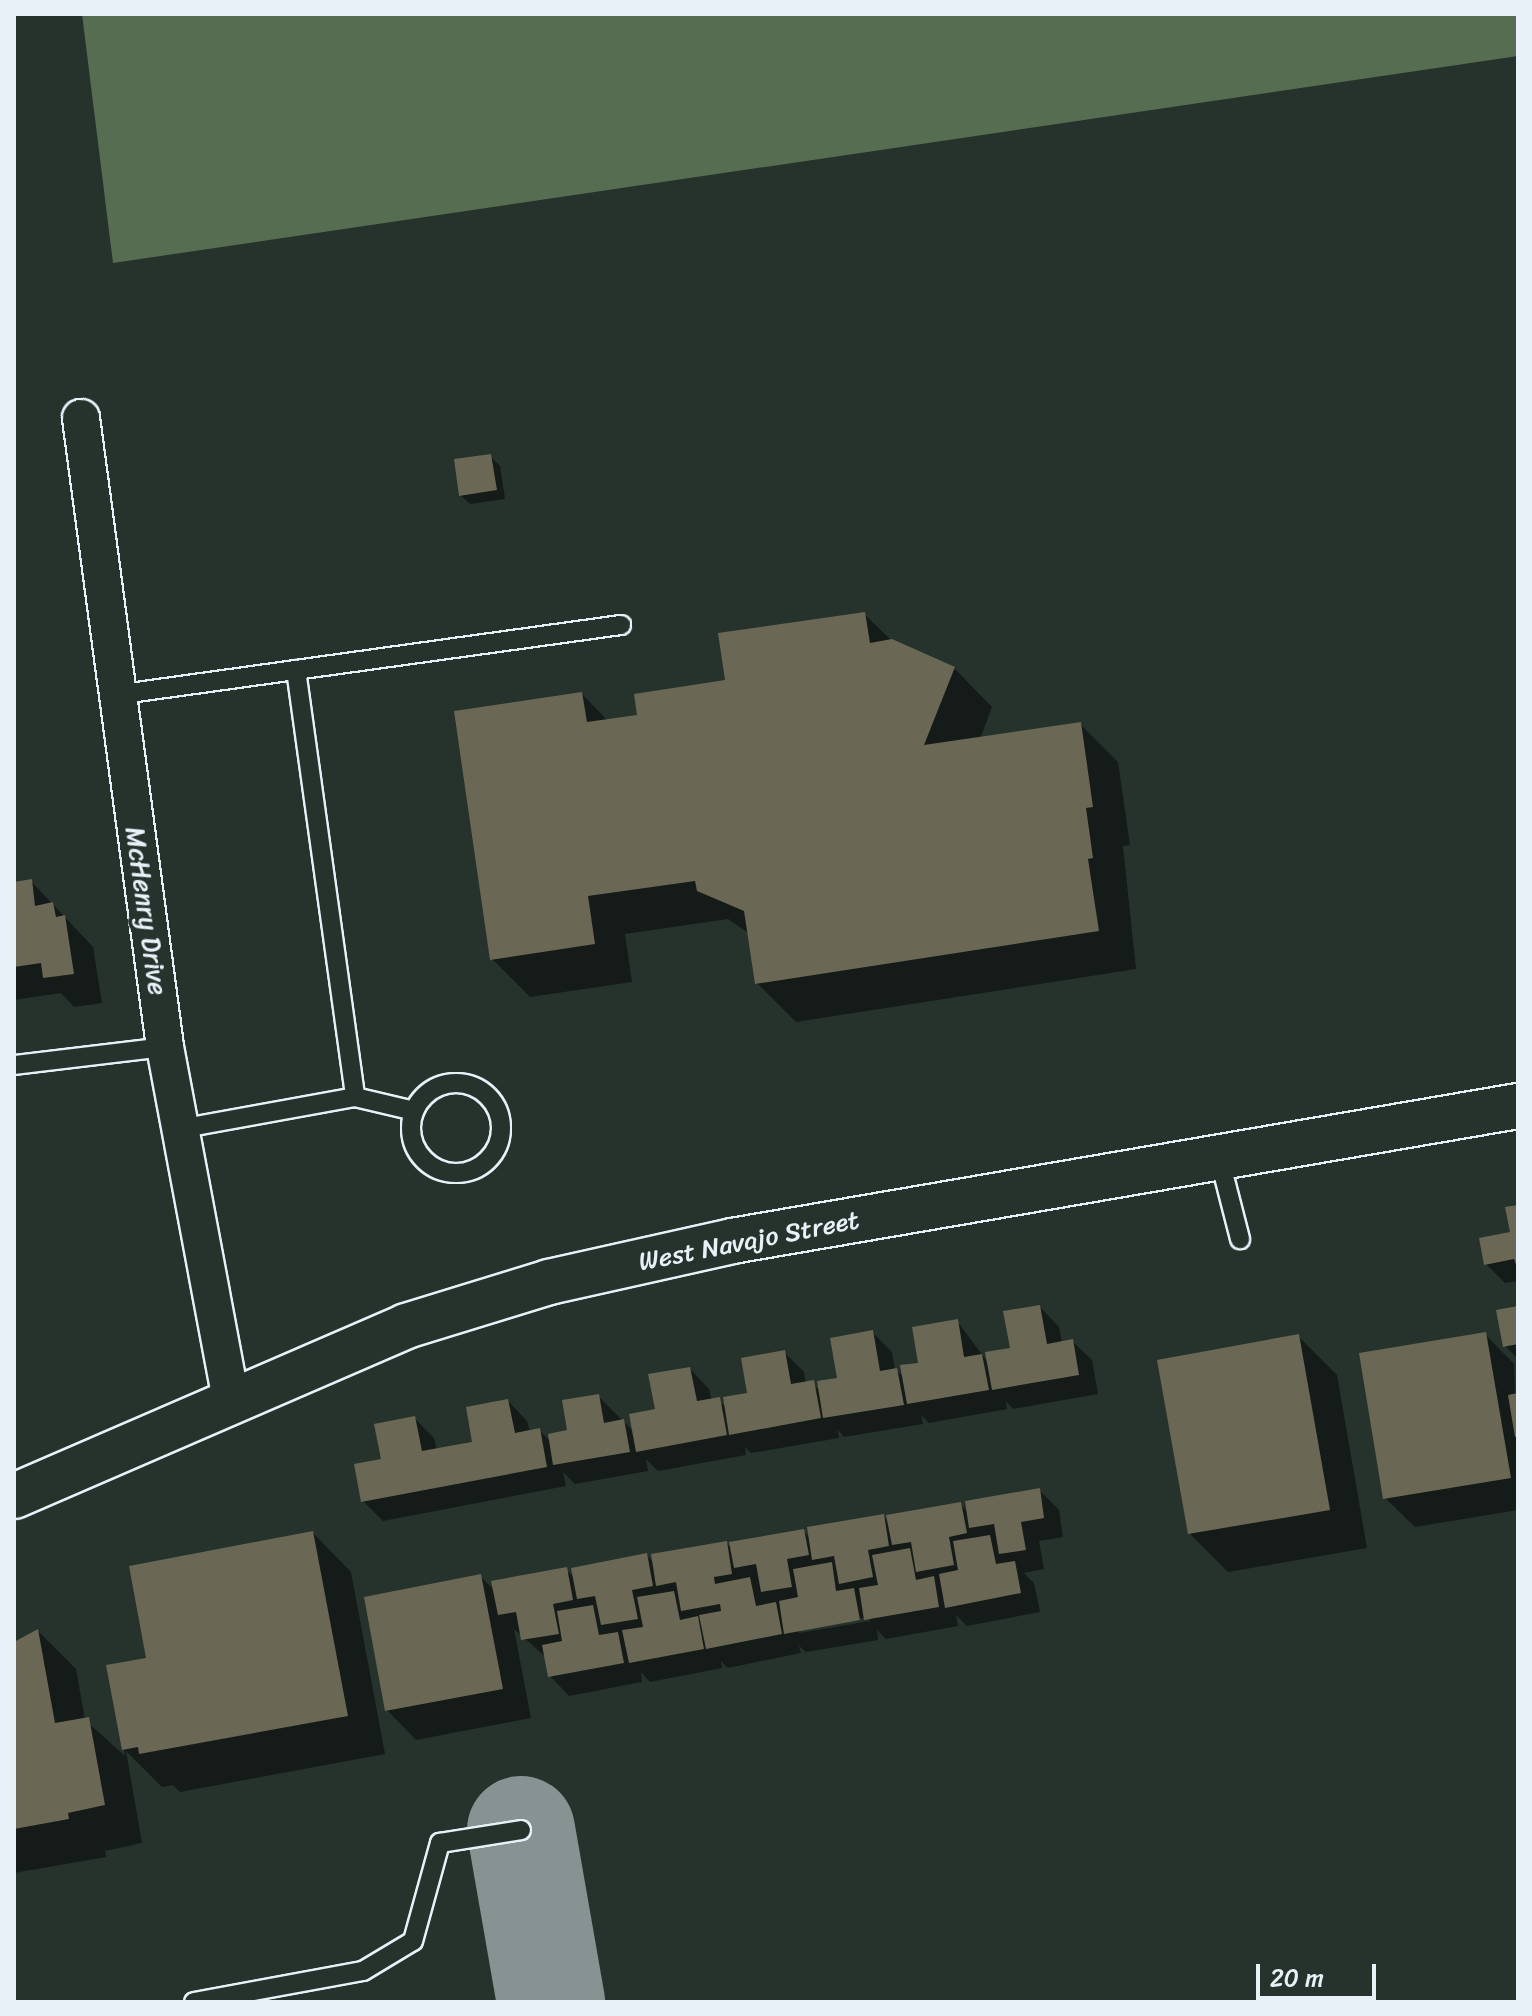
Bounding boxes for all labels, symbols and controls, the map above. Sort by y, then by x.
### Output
street label: McHenry Drive [119,825,173,997]
street label: West Navajo Street [636,1204,862,1278]
scale bar [1260,1948,1380,1998]
text: 20 m [1270,1957,1324,1999]

